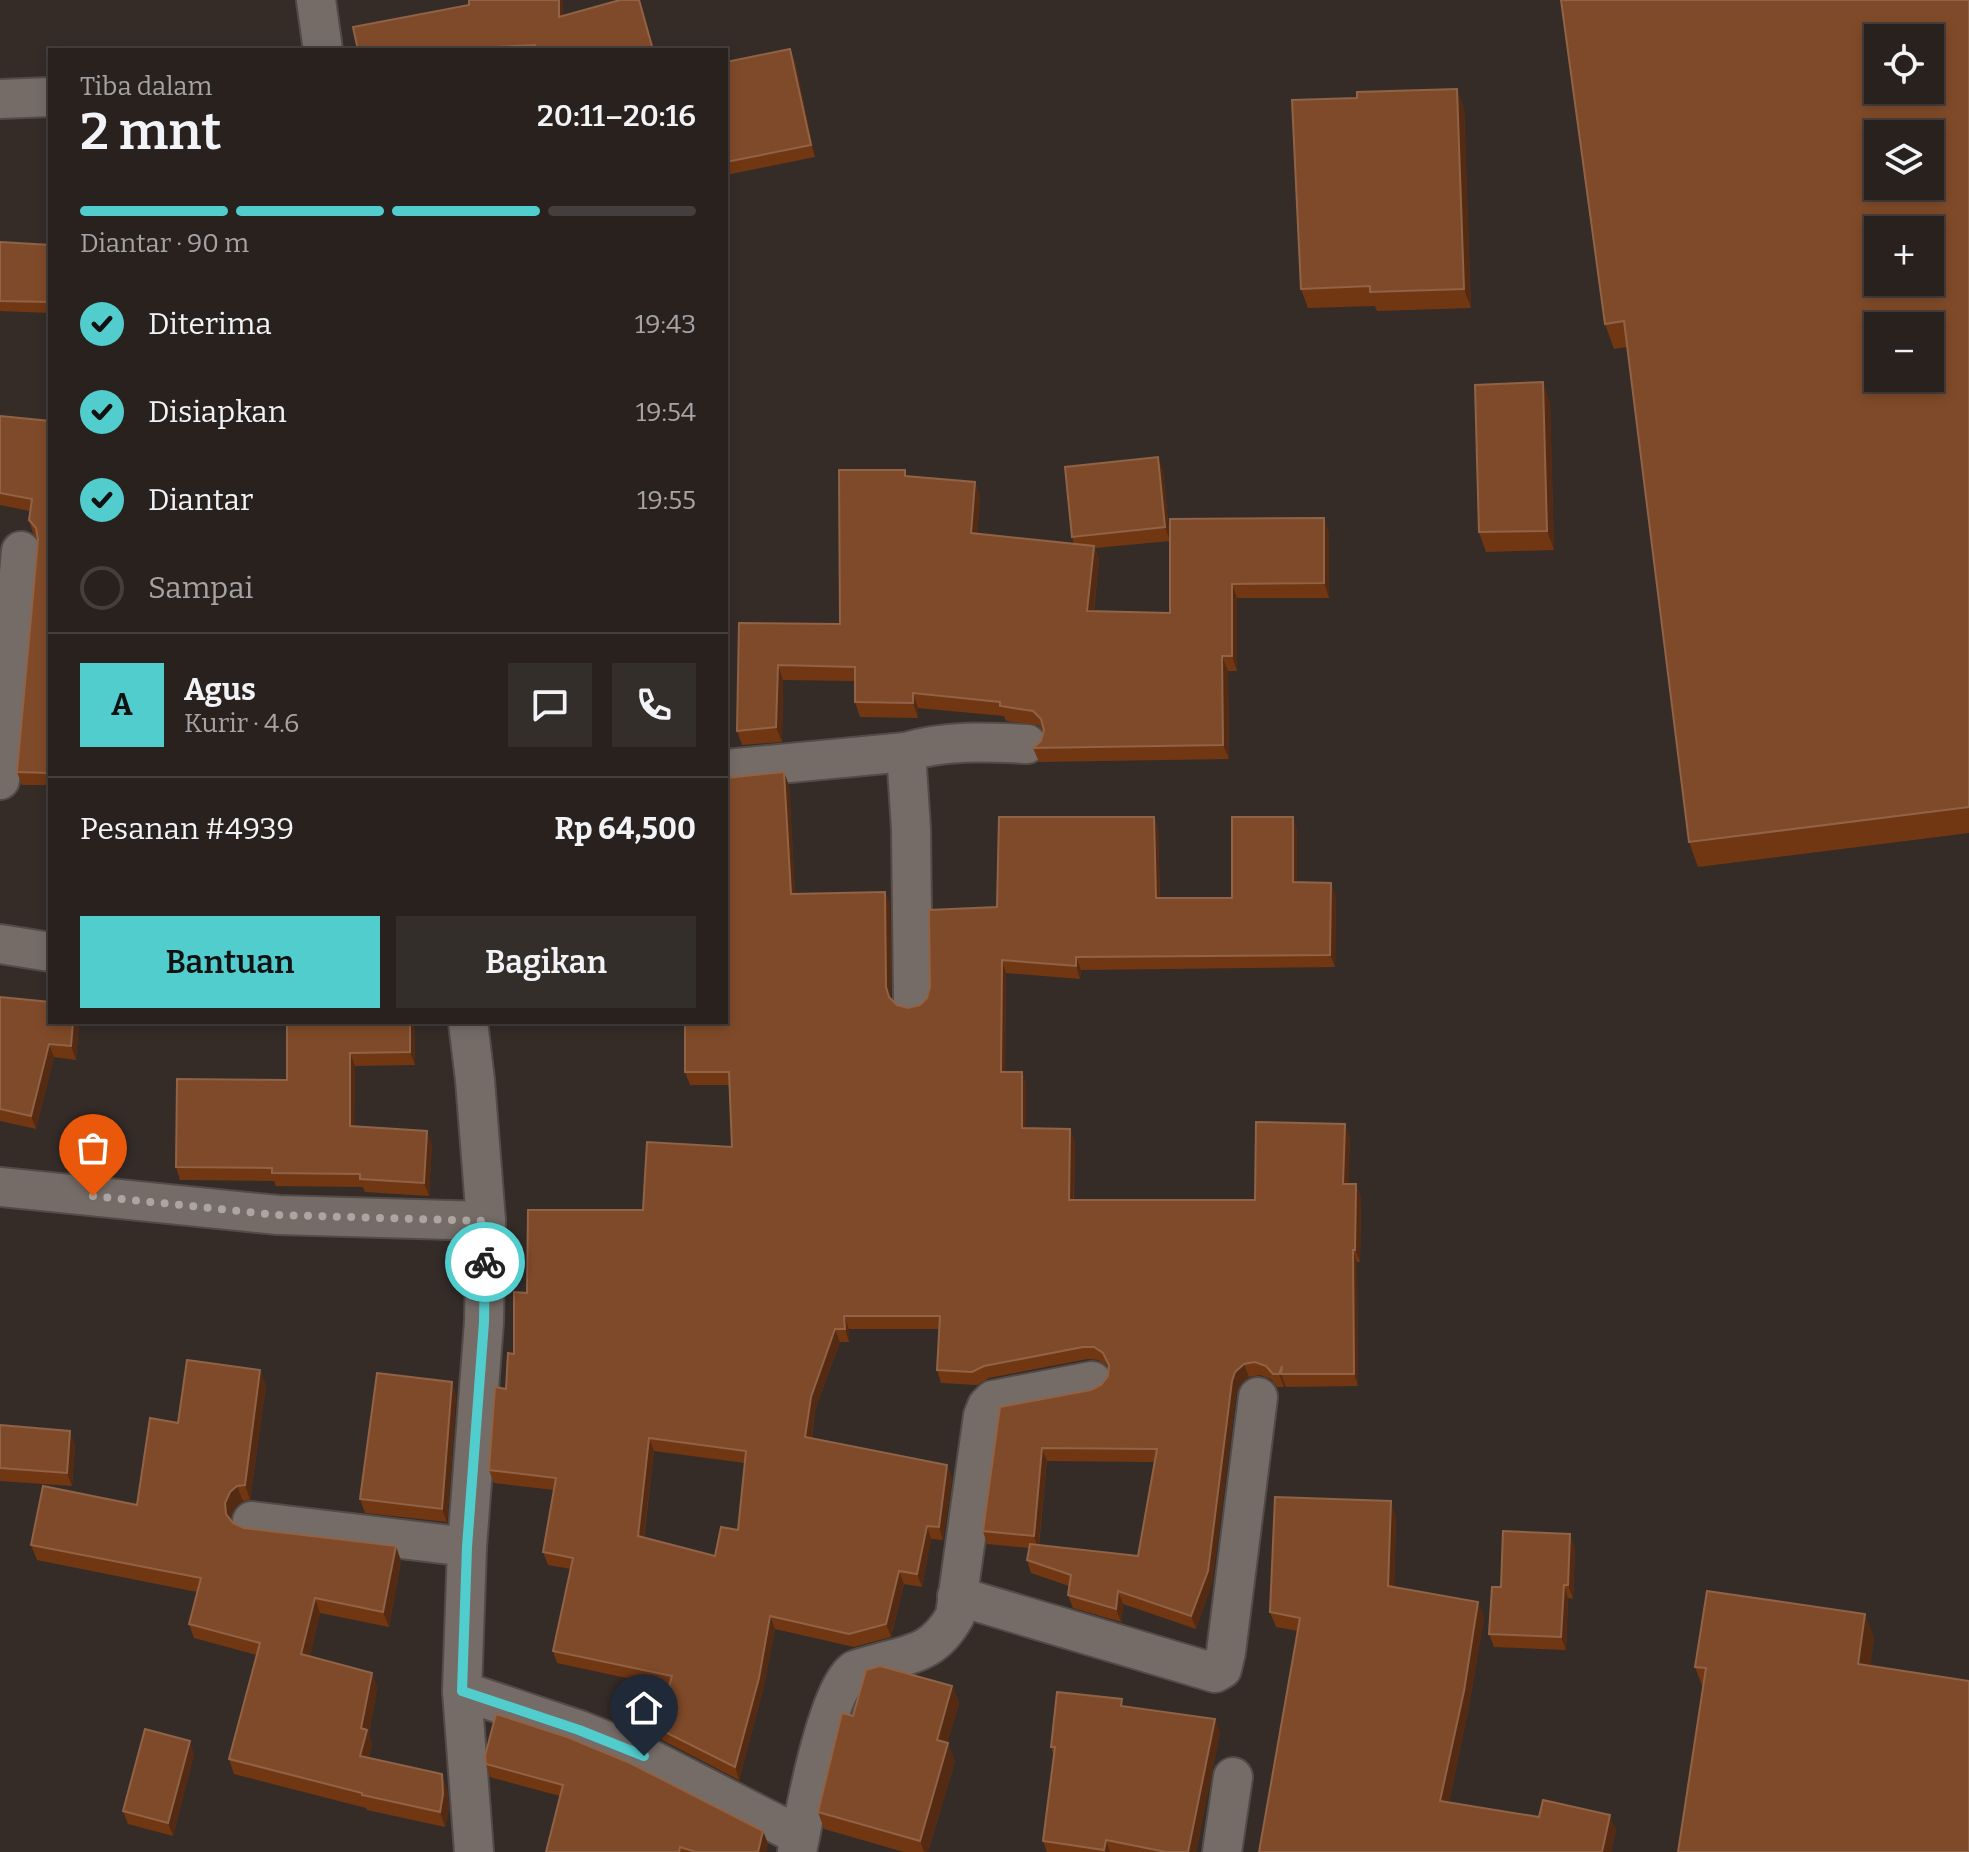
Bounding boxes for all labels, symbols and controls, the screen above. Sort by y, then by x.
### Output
map controls [1864,24,1944,392]
button: locate [1864,24,1944,104]
text: Tiba dalam [80,71,212,102]
text: 20:11–20:16 [537,98,696,134]
text: 2 mnt [80,100,222,163]
button: layers [1864,120,1944,200]
button: + [1864,216,1944,296]
text: Diantar · 90 m [80,228,249,259]
icon: check [80,302,124,346]
text: Diterima [148,306,272,342]
text: 19:43 [635,309,696,340]
button: − [1864,312,1944,392]
icon: check [80,390,124,434]
text: Disiapkan [148,394,287,430]
text: 19:54 [636,397,696,428]
icon: check [80,478,124,522]
text: Diantar [148,482,253,518]
text: 19:55 [637,485,696,516]
text: Sampai [148,570,254,606]
button: chat [508,663,592,747]
button: phone [612,663,696,747]
text: Agus [184,672,256,708]
text: A [111,687,133,723]
text: Kurir · 4.6 [184,708,299,739]
text: Pesanan #4939 [80,811,294,847]
text: Rp 64,500 [555,811,696,847]
button: Bantuan [80,916,380,1008]
button: Bagikan [396,916,696,1008]
pin [59,1114,127,1196]
icon: bag [71,1126,115,1170]
courier [445,1222,525,1302]
icon: bike [463,1240,507,1284]
pin [610,1674,678,1756]
icon: home [622,1686,666,1730]

